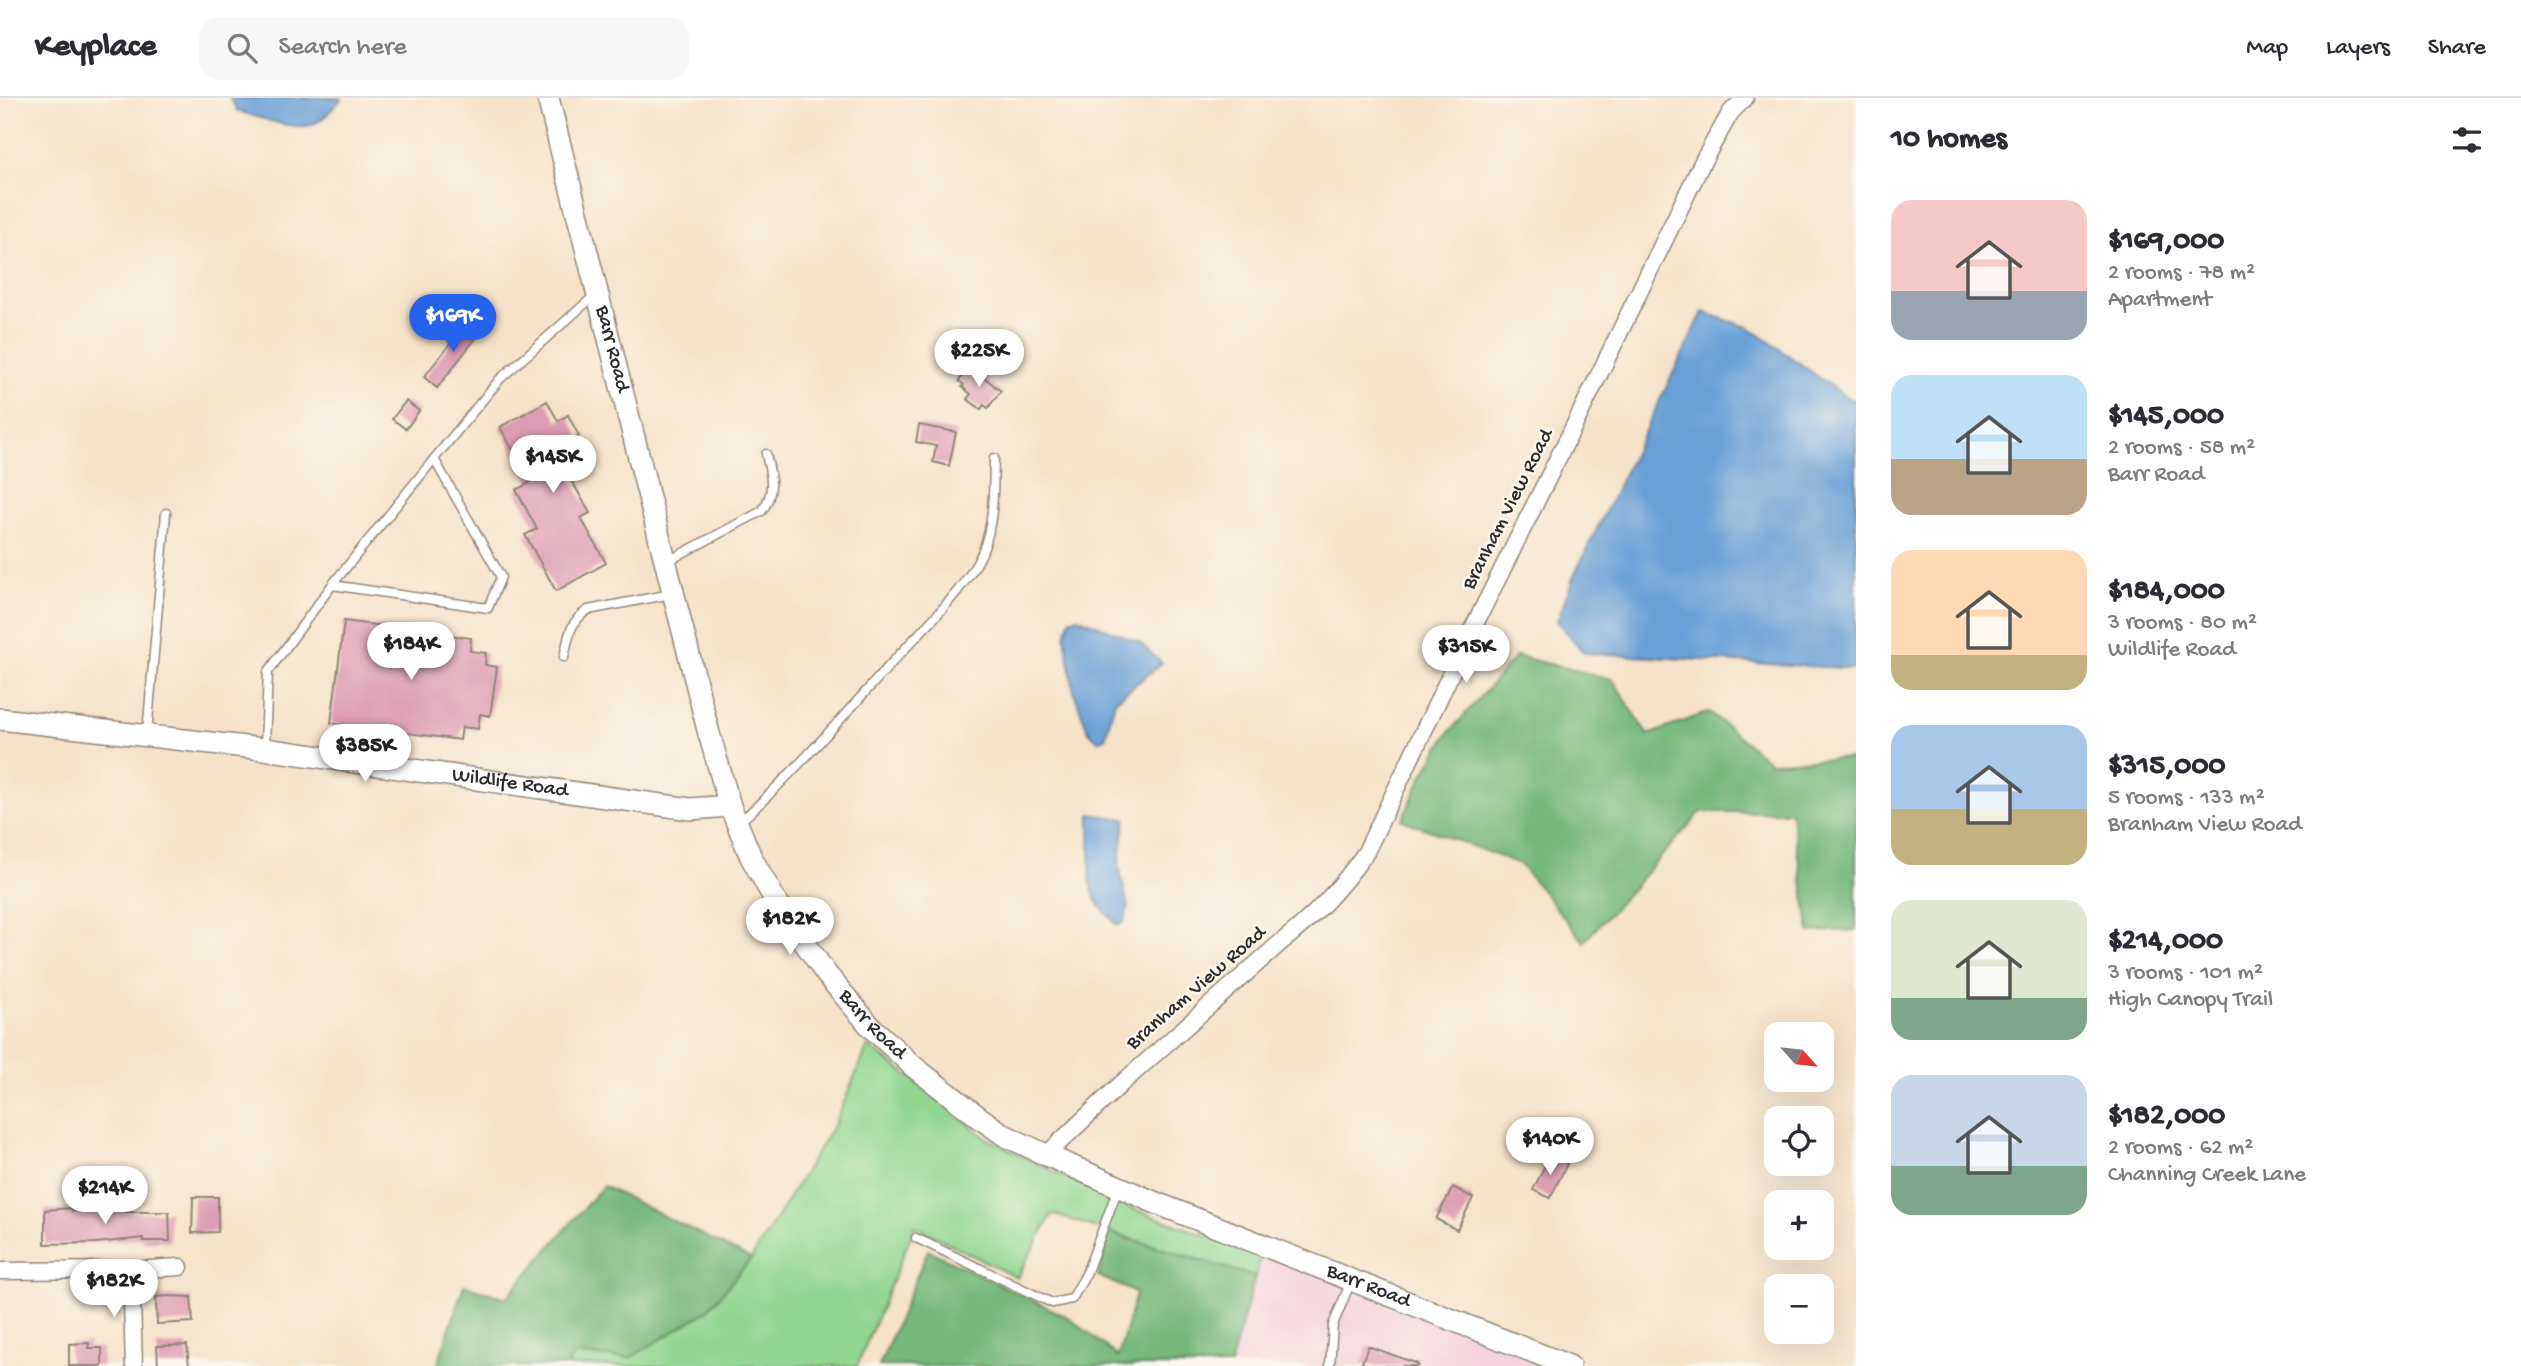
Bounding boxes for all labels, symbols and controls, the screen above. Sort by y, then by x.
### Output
search box [199,17,689,80]
text: Keyplace [35,29,157,67]
icon: search [223,29,261,67]
text: Search here [279,33,407,64]
text: Map [2246,34,2288,63]
text: Layers [2326,34,2390,63]
text: Share [2428,34,2486,63]
icon: filters [2448,121,2486,159]
text: 10 homes [1891,123,2007,158]
text: $169,000 [2108,225,2224,260]
icon: home [1947,228,2031,312]
text: 2 rooms · 78 m² [2108,260,2255,287]
text: Apartment [2108,287,2212,314]
pin: $169K [404,294,502,354]
street label: Barr Road [588,302,635,397]
text: $169K [425,303,481,330]
pin: $225K [930,330,1028,389]
text: $225K [950,338,1008,365]
text: $145,000 [2108,400,2224,435]
icon: home [1947,403,2031,487]
street label: Branham View Road [1457,424,1561,595]
text: 2 rooms · 58 m² [2108,435,2255,462]
pin: $145K [504,436,602,495]
text: $145K [525,444,581,471]
text: Barr Road [2108,462,2205,489]
text: $184,000 [2108,575,2225,610]
icon: home [1947,578,2031,662]
text: 3 rooms · 80 m² [2108,610,2257,637]
pin: $184K [362,622,460,682]
pin: $315K [1417,626,1515,685]
text: $184K [383,631,439,658]
text: $315K [1438,634,1494,661]
text: Wildlife Road [2108,637,2236,664]
pin: $385K [316,724,414,784]
text: $385K [335,733,395,760]
text: $315,000 [2108,750,2225,785]
icon: home [1947,753,2031,837]
street label: Wildlife Road [450,763,571,804]
text: 5 rooms · 133 m² [2108,785,2265,812]
text: Branham View Road [2108,812,2302,839]
pin: $182K [741,898,839,957]
text: $182K [762,906,818,933]
street label: Branham View Road [1121,920,1273,1057]
text: $214,000 [2108,925,2223,960]
icon: home [1947,928,2031,1012]
text: 3 rooms · 101 m² [2108,960,2263,987]
street label: Barr Road [832,984,912,1067]
text: High Canopy Trail [2108,987,2273,1014]
north arrow [1764,1022,1834,1092]
map controls [1764,1022,1834,1344]
text: $182,000 [2108,1100,2225,1135]
icon: home [1947,1103,2031,1187]
button: locate [1764,1106,1834,1176]
pin: $140K [1501,1118,1599,1177]
text: $140K [1522,1126,1578,1153]
text: 2 rooms · 62 m² [2108,1135,2253,1162]
text: Channing Creek Lane [2108,1162,2306,1189]
pin: $214K [56,1166,154,1226]
text: $214K [78,1175,132,1202]
button: + [1764,1190,1834,1260]
street label: Barr Road [1322,1259,1415,1315]
pin: $182K [65,1260,163,1319]
text: $182K [86,1268,142,1295]
button: − [1764,1274,1834,1344]

